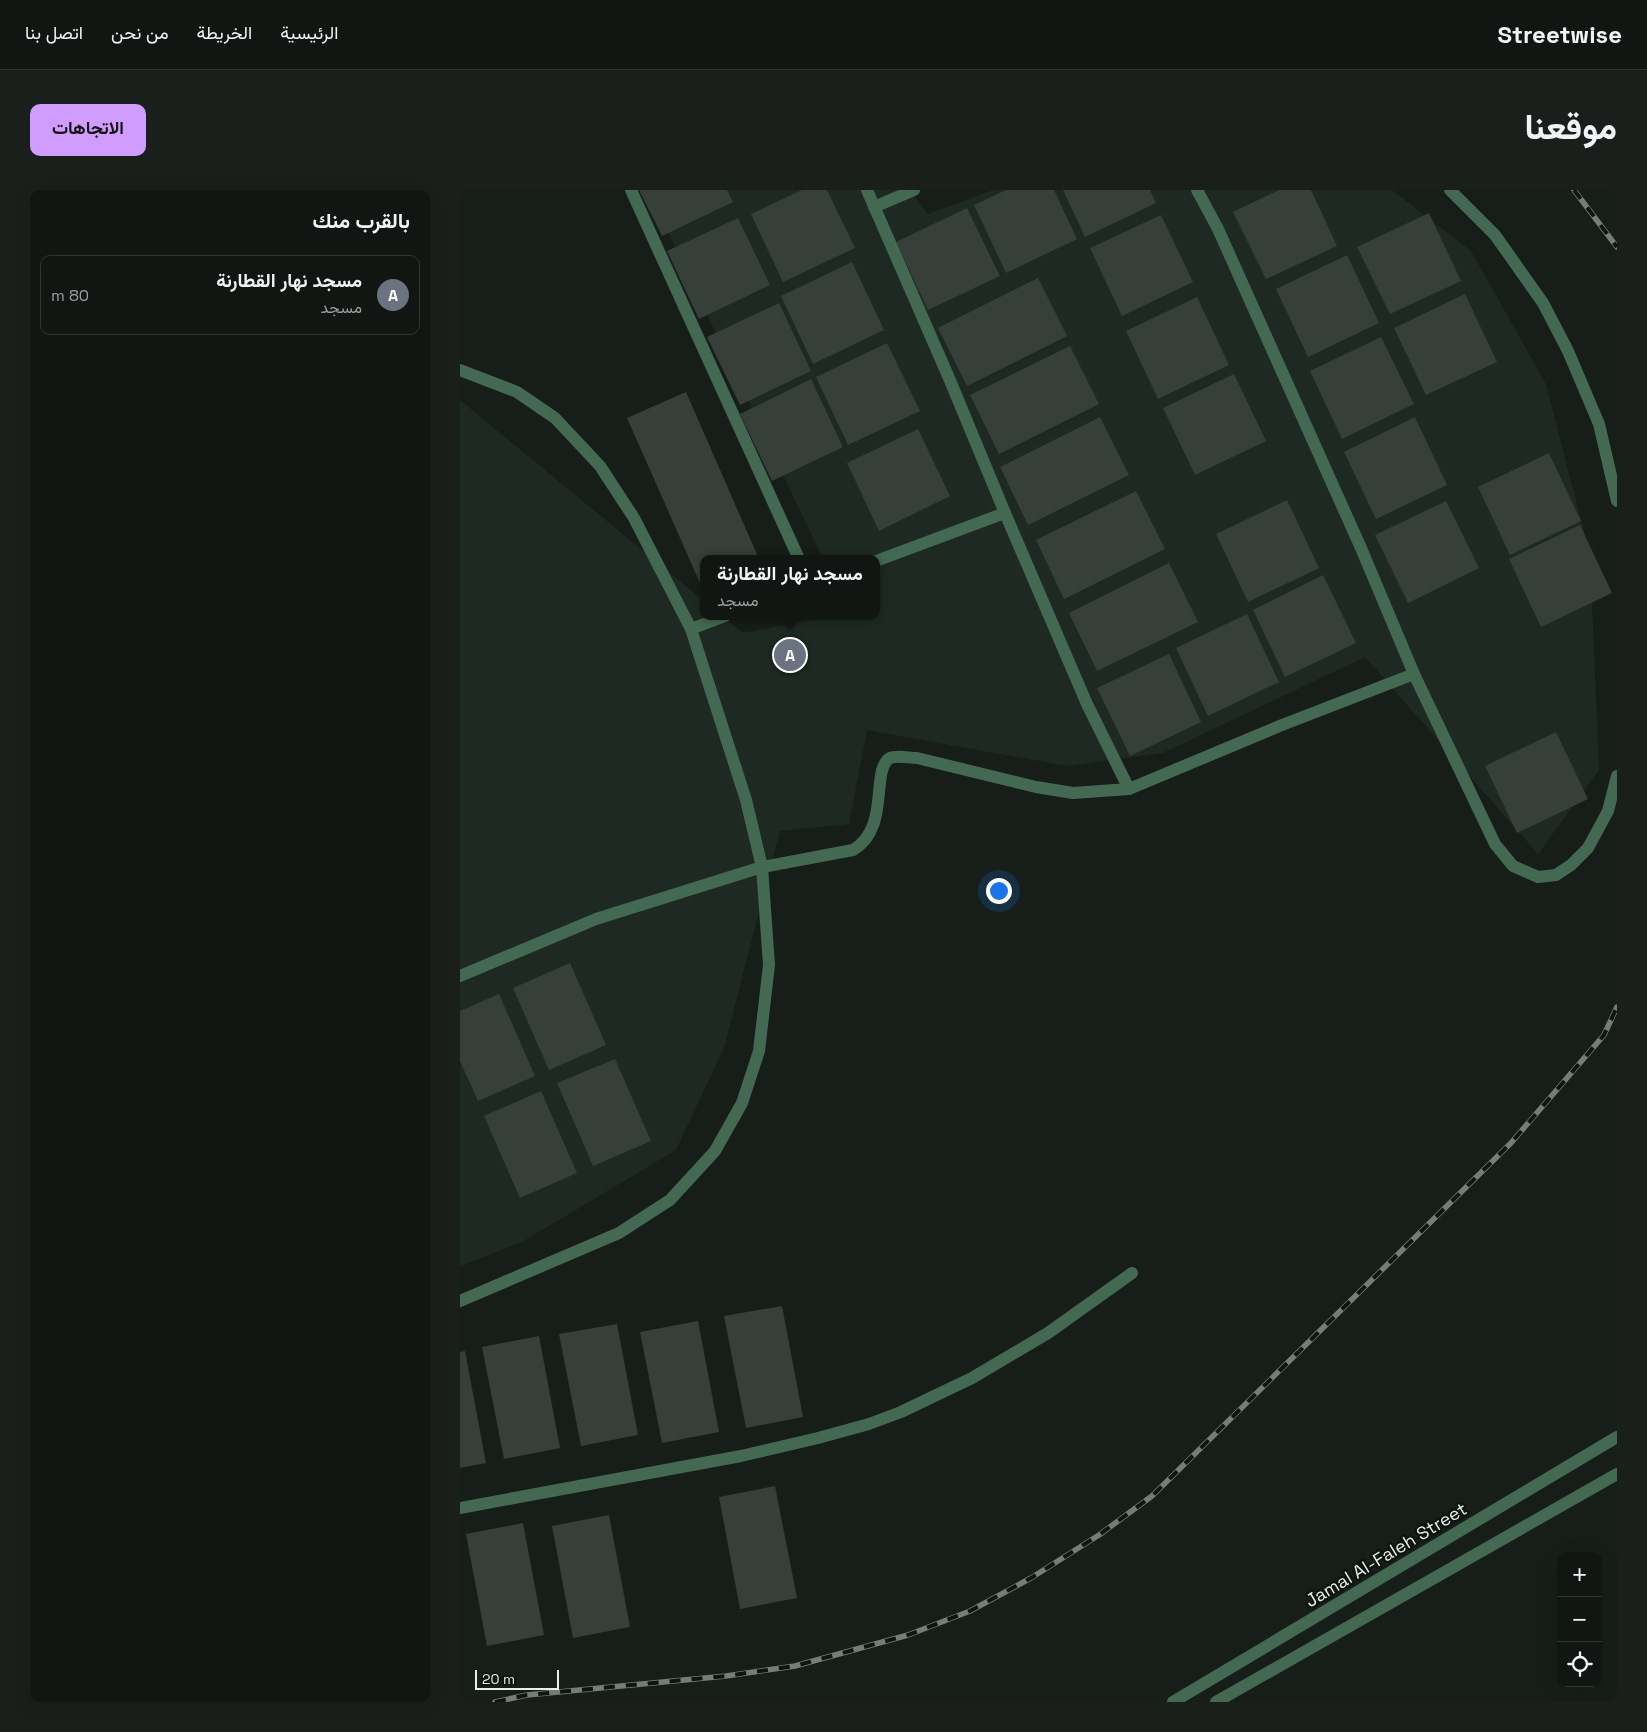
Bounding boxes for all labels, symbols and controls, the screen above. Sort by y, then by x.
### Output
text: Streetwise [1498,19,1622,50]
text: اتصل بنا [25,21,83,44]
text: من نحن [111,21,169,44]
text: الخريطة [197,21,252,44]
text: الرئيسية [280,21,338,44]
button: الاتجاهات [30,104,146,156]
text: موقعنا [1524,105,1617,149]
text: بالقرب منك [312,207,410,234]
text: مسجد نهار القطارنة [216,268,362,293]
text: 80 m [51,285,89,306]
text: A [388,285,398,306]
text: مسجد [321,297,362,318]
popup [700,555,880,620]
text: مسجد نهار القطارنة [717,561,863,586]
text: مسجد [717,590,759,611]
pin: A [774,636,806,674]
your location [986,878,1012,904]
street label: Jamal Al-Faleh Street [1301,1497,1471,1612]
map controls [1557,1552,1602,1687]
button: + [1557,1552,1602,1597]
button: − [1557,1597,1602,1642]
button: locate [1557,1642,1602,1687]
scale bar [475,1667,559,1690]
text: 20 m [482,1670,515,1688]

